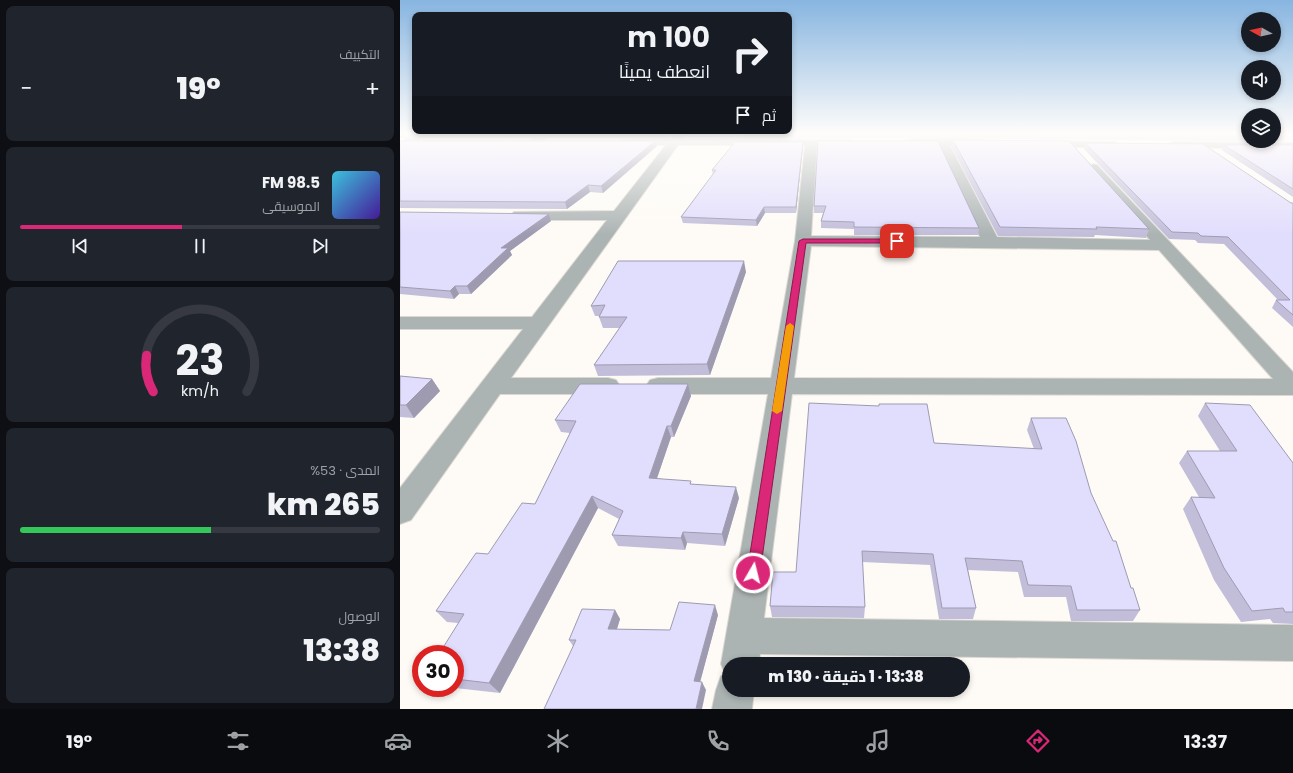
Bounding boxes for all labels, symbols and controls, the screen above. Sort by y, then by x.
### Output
north arrow [1241,12,1281,52]
map controls [1241,12,1281,148]
text: 100 m [627,18,710,57]
icon: right [724,28,776,80]
text: التكييف [339,45,380,64]
text: انعطف يمينًا [619,59,710,84]
button: sound [1241,60,1281,100]
text: 19° [176,67,221,110]
text: − [20,73,32,104]
text: + [365,73,380,104]
icon: arrive [732,104,754,126]
text: ثم [762,105,776,126]
button: layers [1241,108,1281,148]
text: 98.5 FM [262,172,320,193]
text: الموسيقى [262,197,320,216]
pin [880,224,914,258]
icon: arrive [886,230,908,252]
icon: previous [69,235,91,257]
icon: pause [189,235,211,257]
icon: next [309,235,331,257]
text: 23 [176,331,224,390]
text: km/h [181,381,219,401]
text: المدى · 53% [310,461,380,480]
text: 265 km [267,483,380,526]
position arrow [732,552,774,594]
text: الوصول [339,607,380,626]
text: 13:38 [303,629,380,672]
speed limit sign: 30 [412,645,464,697]
text: 13:38 · 1 دقيقة · 130 m [768,666,924,687]
icon: filters [224,727,252,755]
icon: car [384,727,412,755]
icon: climate [544,727,572,755]
icon: phone [704,727,732,755]
icon: music [864,727,892,755]
icon: directions [1024,727,1052,755]
text: 19° [66,729,92,754]
text: 13:37 [1184,729,1227,754]

